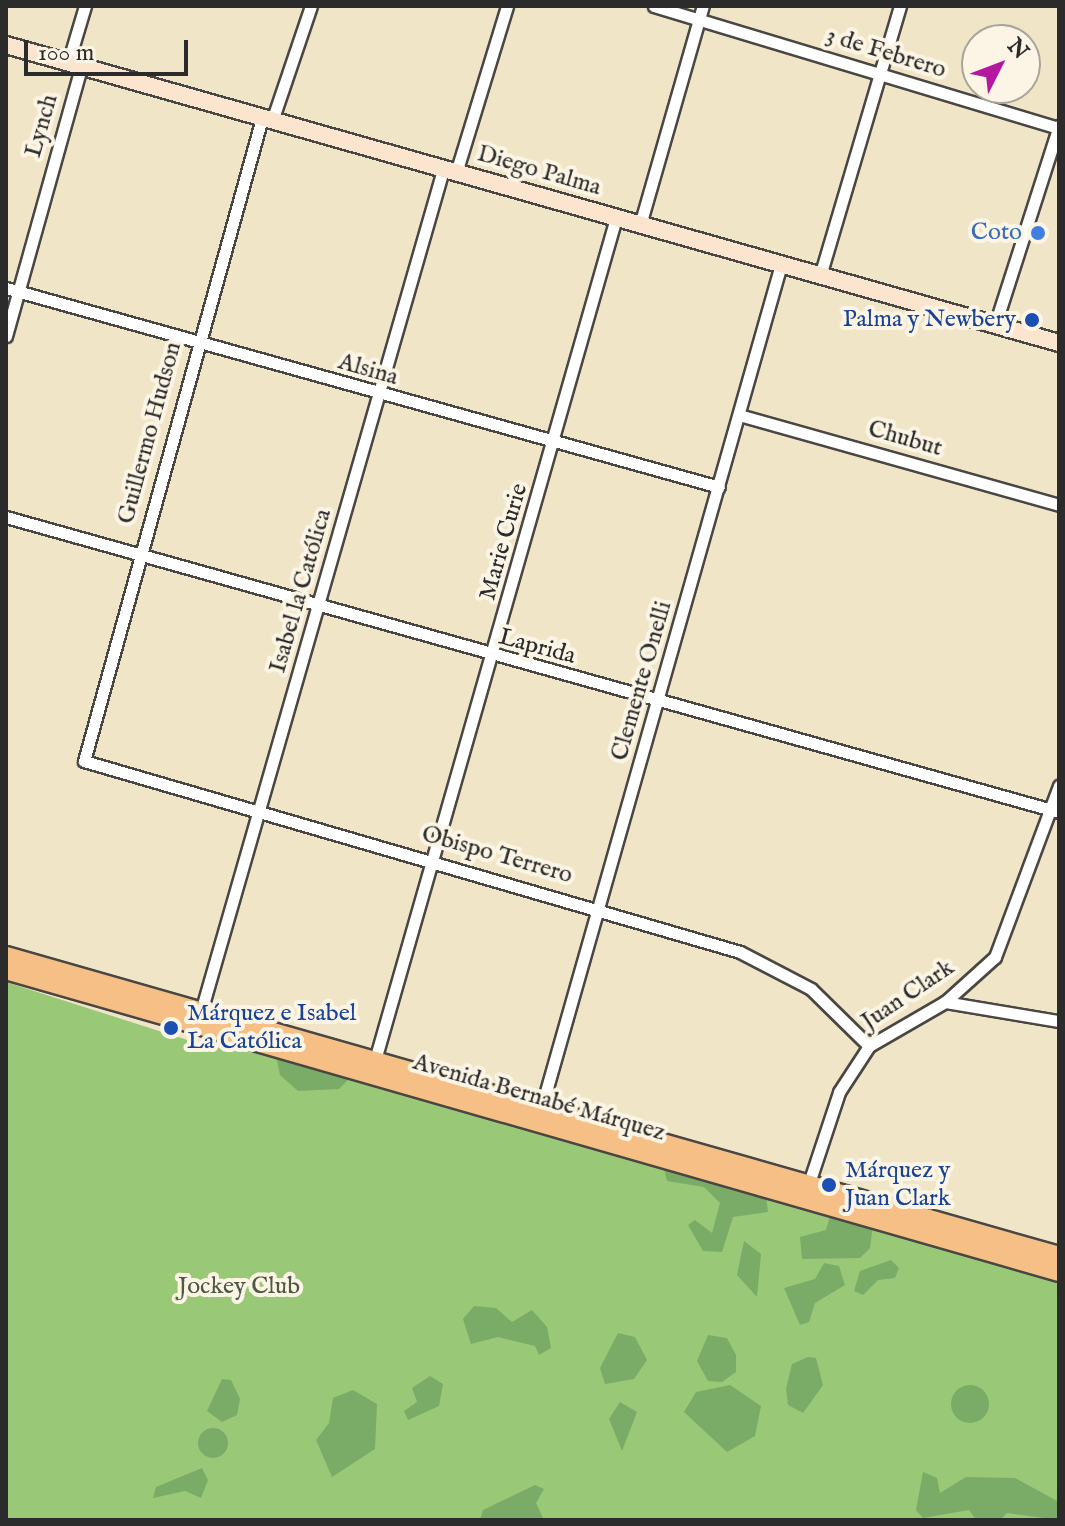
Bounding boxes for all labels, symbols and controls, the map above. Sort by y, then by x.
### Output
street label: 3 de Febrero [823,21,949,85]
scale bar [28,24,192,74]
north arrow [961,24,1041,104]
text: N [1001,33,1034,66]
text: 100 m [38,38,94,69]
street label: Lynch [19,91,65,161]
street label: Diego Palma [474,140,604,202]
place label: Coto [971,219,1022,247]
marker: Coto [1029,224,1047,242]
place label: Palma y Newbery [843,306,1016,334]
marker: Palma y Newbery [1023,311,1041,329]
street label: Guillermo Hudson [112,339,188,527]
street label: Alsina [335,348,401,392]
street label: Chubut [865,415,945,463]
street label: Marie Curie [474,480,534,604]
street label: Isabel la Católica [264,506,338,676]
street label: Clemente Onelli [605,598,679,764]
street label: Laprida [495,623,579,671]
street label: Obispo Terrero [418,820,576,890]
street label: Juan Clark [856,954,960,1036]
place label: Márquez e Isabel La Católica [187,1000,356,1056]
marker: Márquez e Isabel La Católica [162,1019,180,1037]
street label: Avenida Bernabé Márquez [410,1048,668,1148]
place label: Márquez y Juan Clark [845,1157,951,1213]
marker: Márquez y Juan Clark [820,1176,838,1194]
park label: Jockey Club [178,1273,300,1301]

